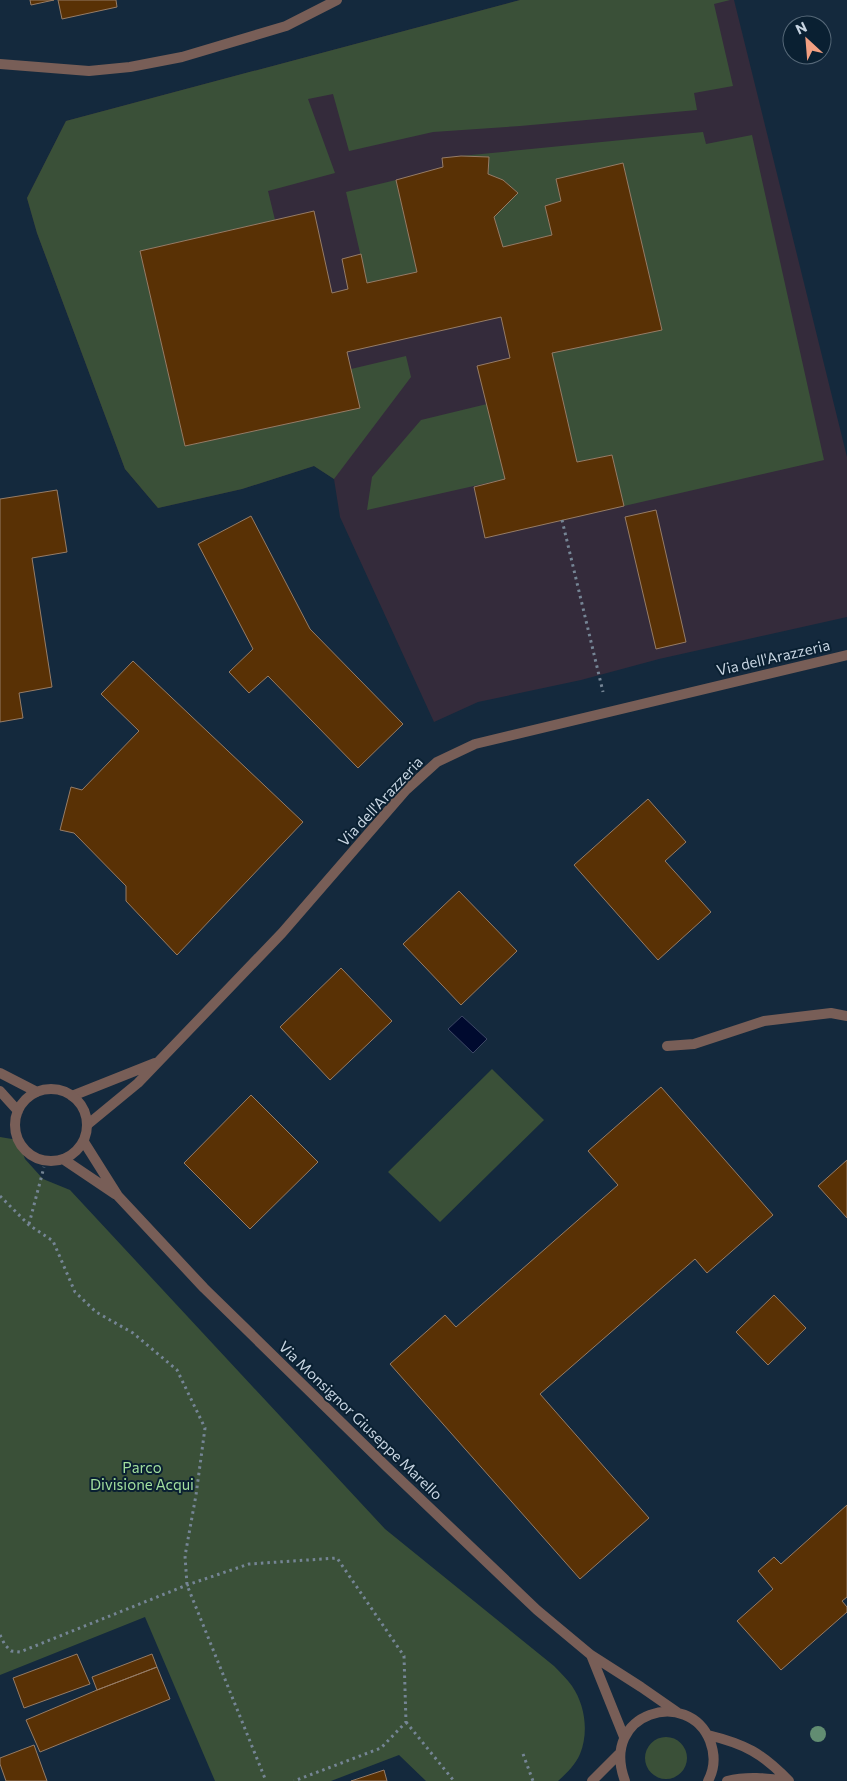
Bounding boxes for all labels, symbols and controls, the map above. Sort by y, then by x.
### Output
north arrow [782,15,832,65]
text: N [793,18,810,38]
street label: Via dell'Arazzeria [715,635,831,679]
street label: Via dell'Arazzeria [334,753,426,849]
street label: Via Monsignor Giuseppe Marello [275,1337,447,1503]
park label: Parco Divisione Acqui [90,1458,194,1493]

